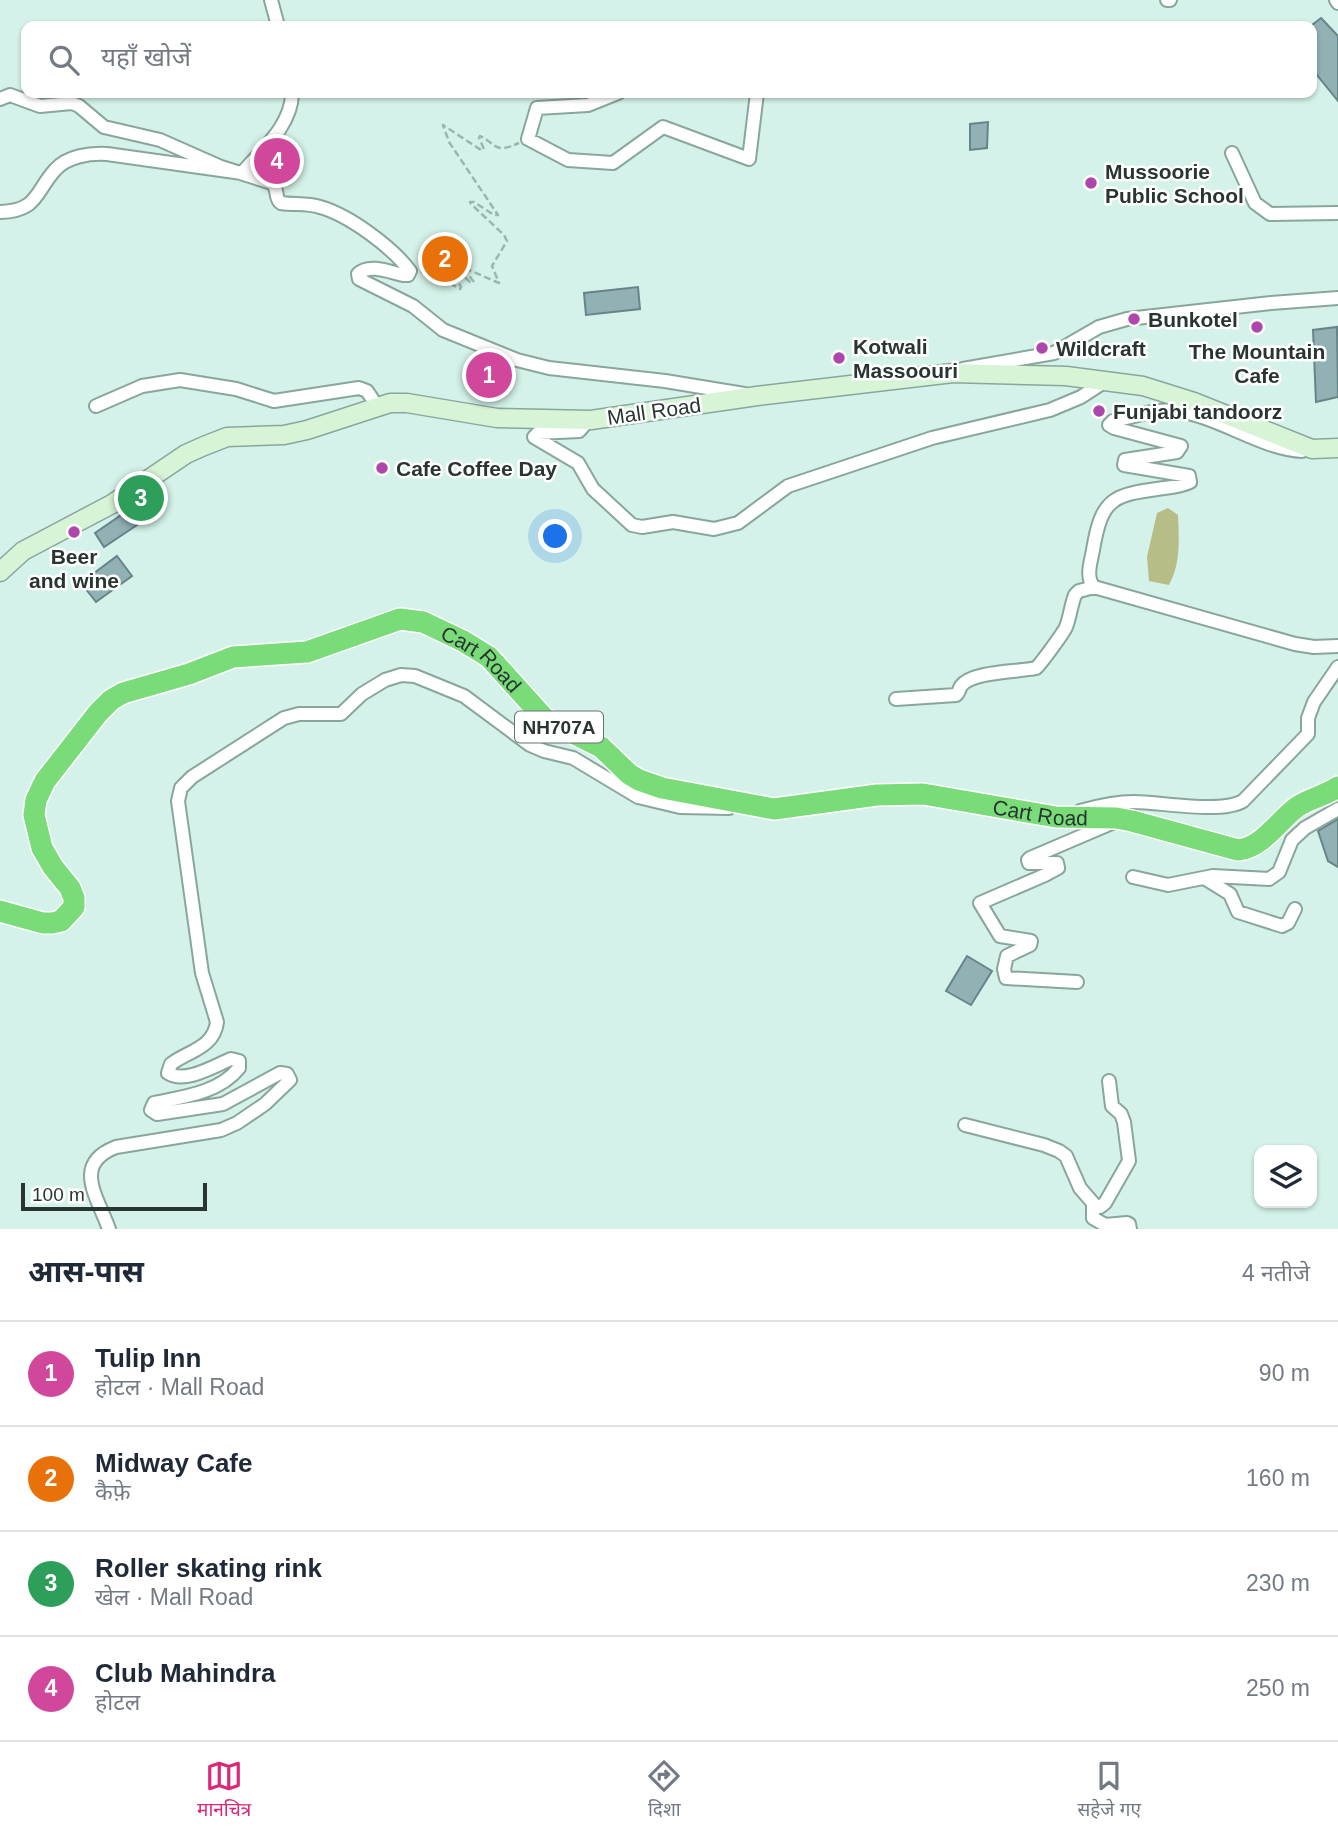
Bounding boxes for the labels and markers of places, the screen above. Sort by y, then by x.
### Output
pin: 4 [254,135,300,187]
place label: Mussoorie Public School [1105,160,1244,207]
marker: Mussoorie Public School [1083,175,1099,191]
pin: 2 [422,233,468,285]
place label: Bunkotel [1148,308,1238,331]
marker: Bunkotel [1126,311,1142,327]
marker: The Mountain Cafe [1249,319,1265,335]
place label: Kotwali Massoouri [853,335,958,382]
place label: Wildcraft [1056,337,1146,360]
marker: Wildcraft [1034,340,1050,356]
place label: The Mountain Cafe [1189,340,1325,387]
pin: 1 [466,349,512,401]
marker: Kotwali Massoouri [831,350,847,366]
place label: Funjabi tandoorz [1113,400,1282,423]
marker: Funjabi tandoorz [1091,403,1107,419]
place label: Cafe Coffee Day [396,457,557,480]
marker: Cafe Coffee Day [374,460,390,476]
pin: 3 [118,472,164,524]
marker: Beer and wine [66,524,82,540]
place label: Beer and wine [29,545,119,592]

